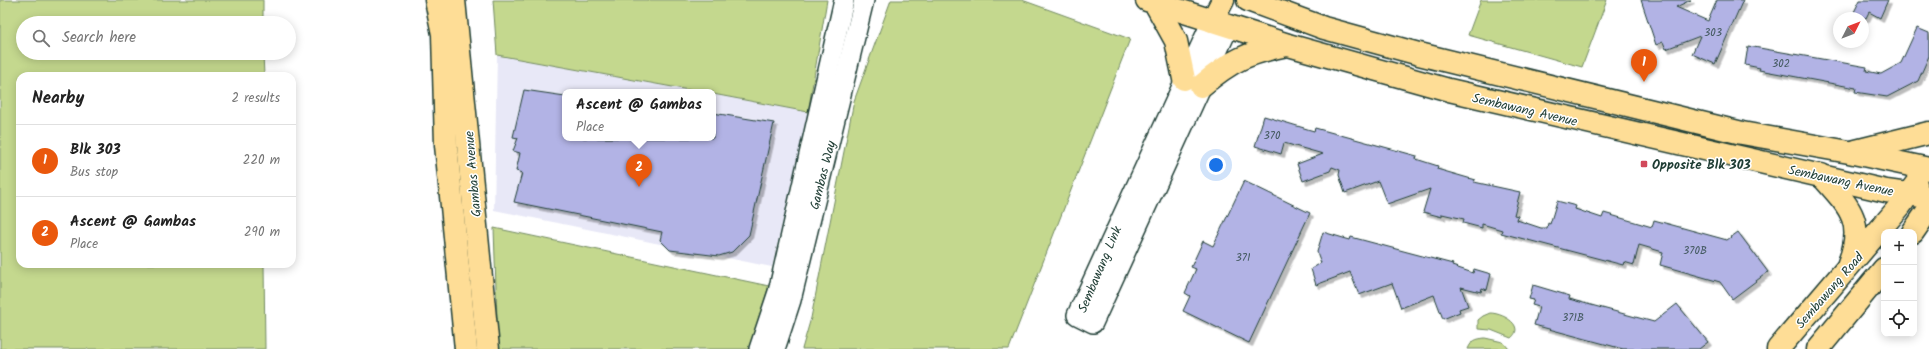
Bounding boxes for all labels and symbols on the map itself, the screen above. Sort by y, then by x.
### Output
north arrow [1833,12,1869,48]
house number: 303 [1704,24,1722,42]
pin: 1 [1631,49,1657,82]
house number: 302 [1772,55,1790,73]
street label: Sembawang Avenue [1470,88,1580,133]
house number: 370 [1264,127,1281,145]
street label: Gambas Avenue [459,130,488,218]
street label: Gambas Way [805,138,842,212]
pin: 2 [626,154,652,187]
your location [1206,155,1226,175]
place label: Opposite Blk 303 [1652,155,1751,176]
marker: Opposite Blk 303 [1639,159,1649,169]
street label: Sembawang Avenue [1786,160,1896,203]
street label: Sembawang Link [1073,222,1128,316]
house number: 370B [1683,242,1707,260]
street label: Sembawang Road [1791,248,1870,334]
house number: 371 [1236,249,1250,267]
house number: 371B [1562,309,1584,327]

